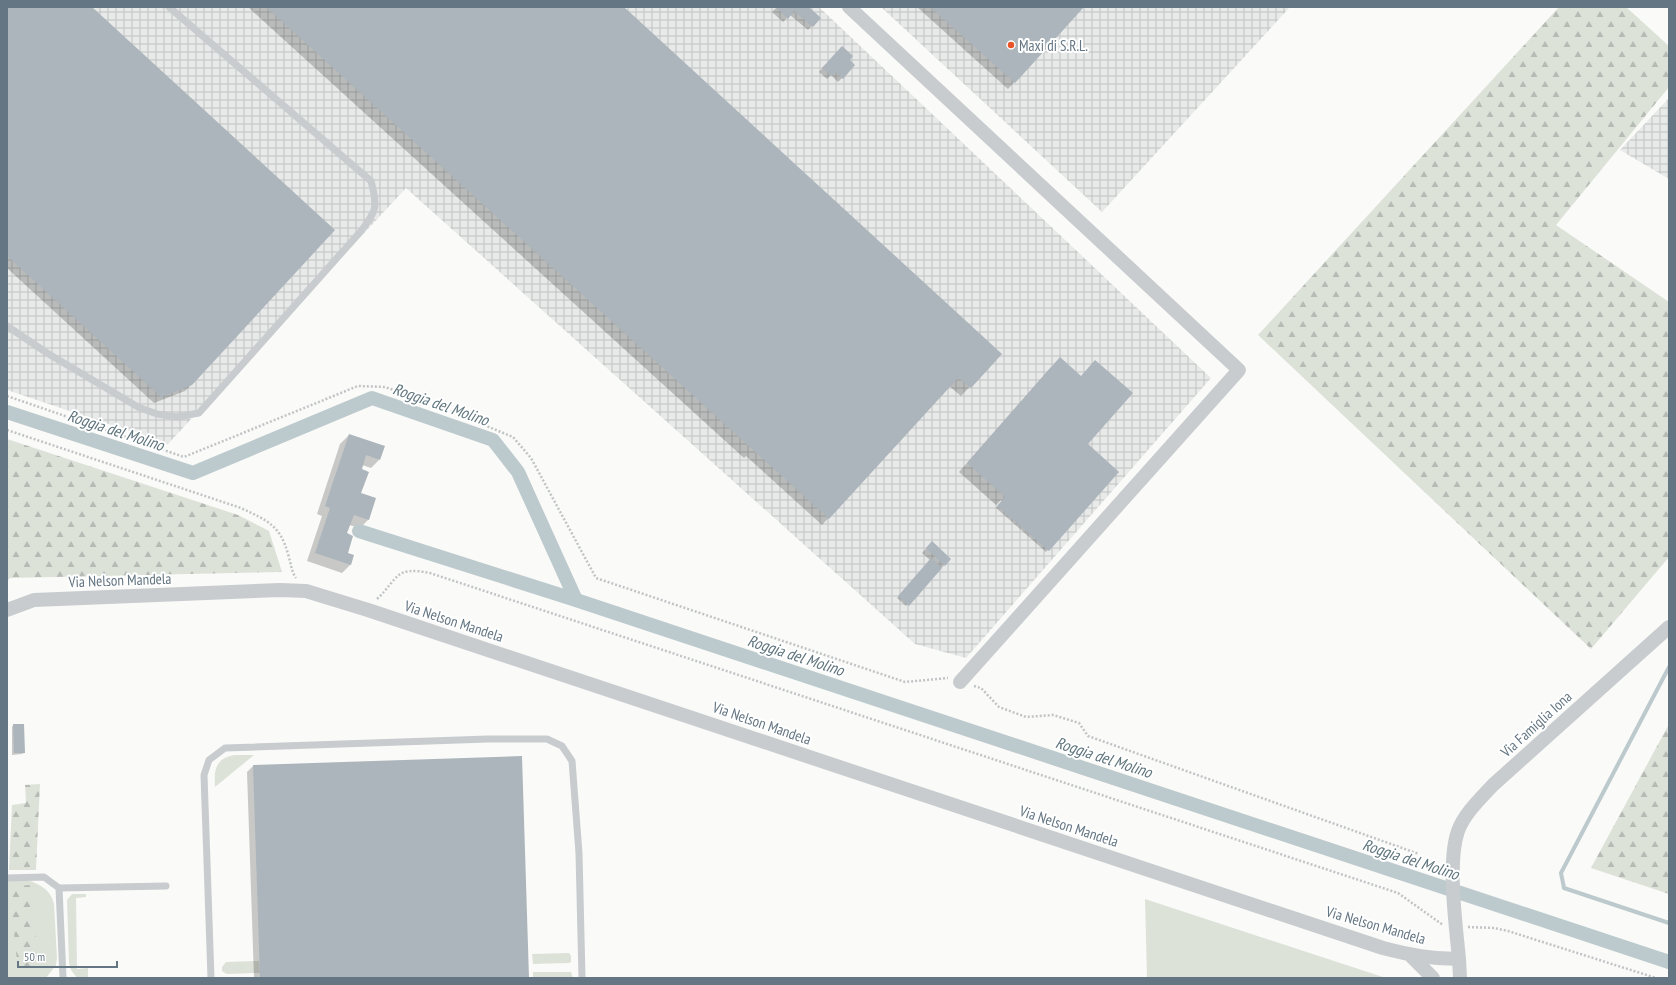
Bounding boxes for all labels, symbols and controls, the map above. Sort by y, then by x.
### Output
place label: Maxi di S.R.L. [1019,36,1088,55]
marker: Maxi di S.R.L. [1006,40,1016,50]
water label: Roggia del Molino [390,378,493,430]
water label: Roggia del Molino [65,405,168,455]
street label: Via Nelson Mandela [67,569,172,591]
street label: Via Nelson Mandela [401,596,506,646]
water label: Roggia del Molino [745,630,848,680]
street label: Via Famiglia Iona [1496,687,1576,762]
street label: Via Nelson Mandela [709,697,814,749]
water label: Roggia del Molino [1053,732,1156,782]
street label: Via Nelson Mandela [1016,801,1121,851]
water label: Roggia del Molino [1360,834,1463,884]
street label: Via Nelson Mandela [1323,901,1428,948]
scale bar [18,943,117,969]
text: 50 m [24,949,45,964]

